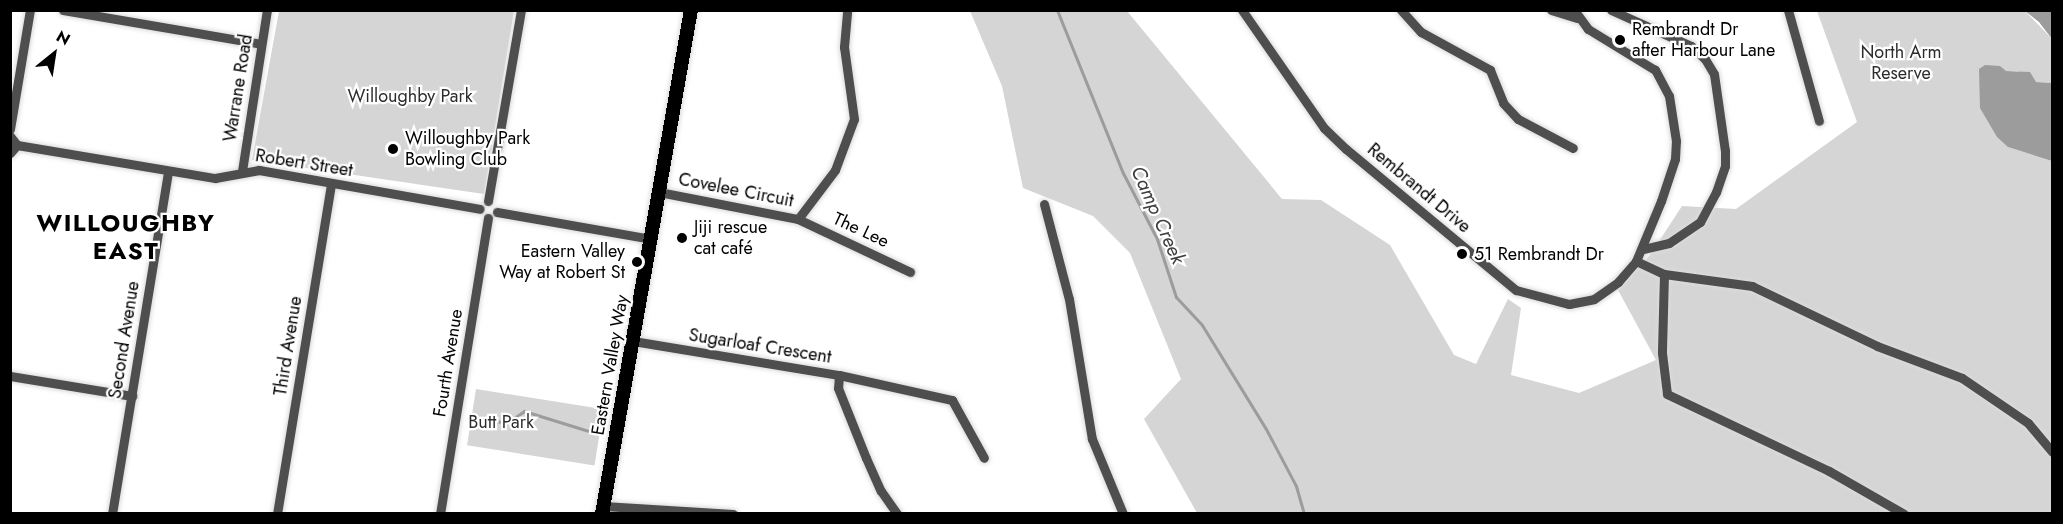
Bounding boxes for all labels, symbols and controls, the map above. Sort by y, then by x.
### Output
place label: Rembrandt Dr after Harbour Lane [1632,19,1775,62]
north arrow [24,24,84,84]
text: N [52,25,75,51]
street label: Warrane Road [219,33,257,143]
marker: Rembrandt Dr after Harbour Lane [1613,33,1627,47]
park label: North Arm Reserve [1860,42,1942,84]
park label: Willoughby Park [347,85,473,107]
place label: Willoughby Park Bowling Club [405,128,530,170]
street label: Rembrandt Drive [1363,139,1475,237]
marker: Willoughby Park Bowling Club [386,142,400,156]
street label: Robert Street [254,145,354,181]
water label: Camp Creek [1126,162,1190,268]
street label: Covelee Circuit [677,168,795,212]
street label: The Lee [830,208,892,252]
district label: WILLOUGHBY EAST [37,209,215,265]
place label: Jiji rescue cat café [694,217,767,260]
marker: Jiji rescue cat café [675,231,689,245]
place label: Eastern Valley Way at Robert St [499,241,625,284]
place label: 51 Rembrandt Dr [1474,243,1604,265]
marker: 51 Rembrandt Dr [1455,247,1469,261]
marker: Eastern Valley Way at Robert St [630,255,644,269]
street label: Second Avenue [104,280,144,400]
street label: Eastern Valley Way [587,293,633,437]
street label: Third Avenue [269,295,307,397]
street label: Fourth Avenue [429,307,467,419]
street label: Sugarloaf Crescent [687,324,833,368]
park label: Butt Park [468,411,534,433]

